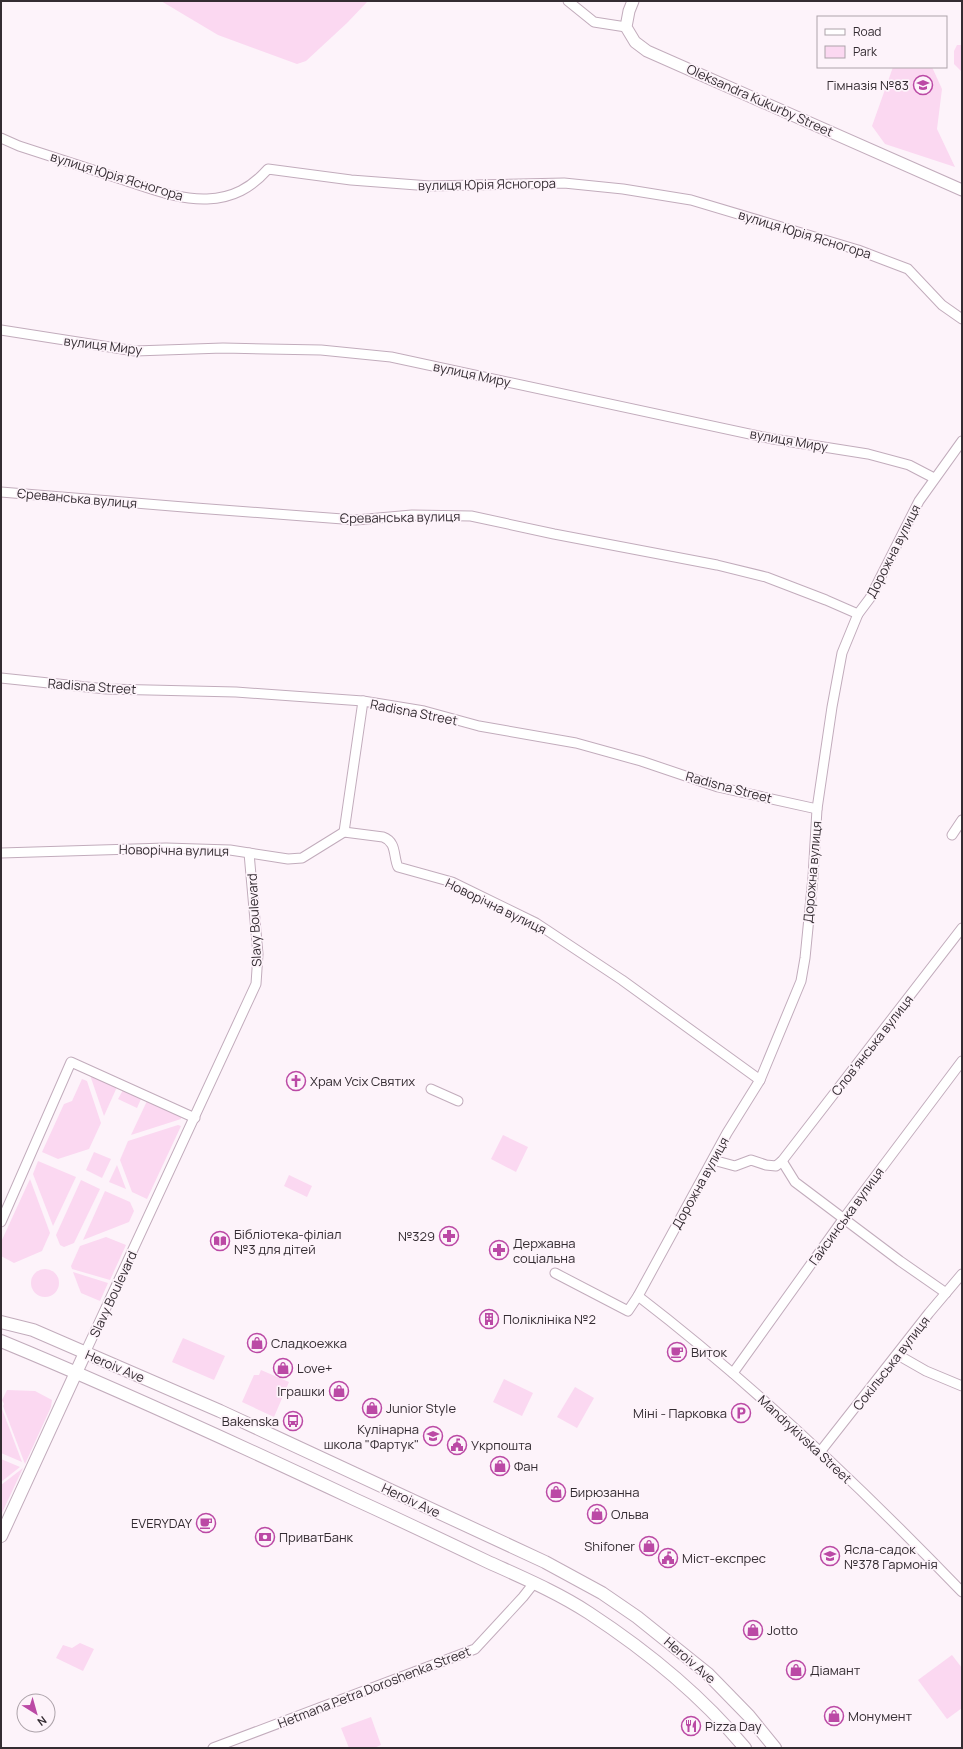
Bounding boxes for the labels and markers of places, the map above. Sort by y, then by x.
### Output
school or university icon: Гімназія №83 [912,74,934,96]
place label: Гімназія №83 [827,76,909,94]
church icon: Храм Усіх Святих [285,1070,307,1092]
place label: Храм Усіх Святих [310,1072,415,1090]
place label: Бібліотека-філіал №3 для дітей [234,1225,341,1258]
pharmacy icon: №329 [438,1225,460,1247]
place label: №329 [398,1227,435,1245]
library icon: Бібліотека-філіал №3 для дітей [209,1230,231,1252]
place label: Державна соціальна [513,1234,576,1267]
pharmacy icon: Державна соціальна [488,1239,510,1261]
building icon: Поліклініка №2 [478,1308,500,1330]
place label: Поліклініка №2 [503,1310,596,1328]
shop icon: Сладкоежка [246,1332,268,1354]
place label: Сладкоежка [271,1334,347,1352]
cafe icon: Виток [666,1341,688,1363]
place label: Виток [691,1343,728,1361]
shop icon: Love+ [272,1357,294,1379]
place label: Love+ [297,1359,333,1377]
shop icon: Іграшки [328,1380,350,1402]
place label: Іграшки [277,1382,325,1400]
shop icon: Junior Style [361,1397,383,1419]
place label: Junior Style [386,1399,456,1417]
parking icon: Міні - Парковка [730,1402,752,1424]
place label: Міні - Парковка [633,1404,727,1422]
bus stop icon: Bakenska [282,1410,304,1432]
place label: Bakenska [222,1412,279,1430]
place label: Кулінарна школа "Фартук" [324,1420,419,1453]
school or university icon: Кулінарна школа "Фартук" [422,1425,444,1447]
public building icon: Укрпошта [446,1434,468,1456]
place label: Укрпошта [471,1436,532,1454]
shop icon: Фан [489,1455,511,1477]
place label: Фан [514,1457,538,1475]
shop icon: Бирюзанна [545,1481,567,1503]
place label: Бирюзанна [570,1483,640,1501]
shop icon: Ольва [586,1503,608,1525]
place label: Ольва [611,1505,649,1523]
cafe icon: EVERYDAY [195,1512,217,1534]
place label: EVERYDAY [131,1514,193,1532]
bank icon: ПриватБанк [254,1526,276,1548]
place label: ПриватБанк [279,1528,354,1546]
shop icon: Shifoner [638,1535,660,1557]
place label: Shifoner [584,1537,635,1555]
place label: Ясла-садок №378 Гармонія [844,1540,938,1573]
school or university icon: Ясла-садок №378 Гармонія [819,1545,841,1567]
public building icon: Міст-експрес [657,1547,679,1569]
place label: Міст-експрес [682,1549,766,1567]
shop icon: Jotto [742,1619,764,1641]
place label: Jotto [767,1621,798,1639]
shop icon: Діамант [785,1659,807,1681]
place label: Діамант [810,1661,861,1679]
shop icon: Монумент [823,1705,845,1727]
place label: Монумент [848,1707,912,1725]
restaurant icon: Pizza Day [680,1715,702,1737]
place label: Pizza Day [705,1717,762,1735]

